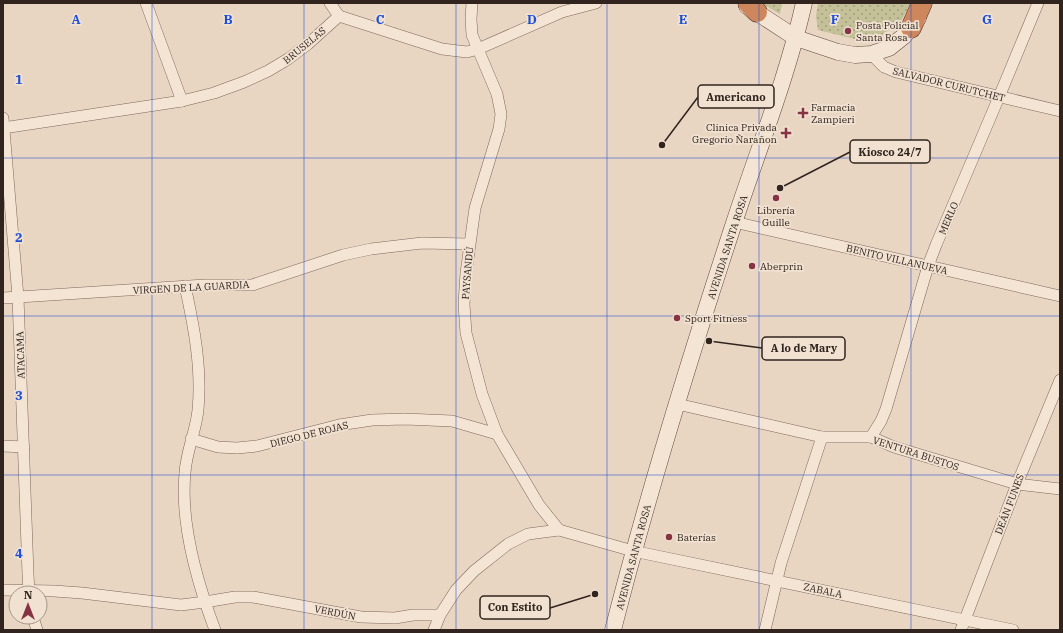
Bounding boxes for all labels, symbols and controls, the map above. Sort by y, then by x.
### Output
text: A [71,11,81,28]
text: B [223,11,233,28]
text: C [376,11,385,28]
text: D [527,11,537,28]
text: E [679,11,687,28]
text: F [831,11,839,28]
text: G [982,11,992,28]
place label: Posta Policial Santa Rosa [856,19,918,44]
street label: BRUSELAS [280,24,329,67]
marker: Posta Policial Santa Rosa [843,26,853,36]
street label: SALVADOR CURUTCHET [891,64,1007,105]
text: 1 [15,71,23,88]
callout: Americano [698,85,774,108]
text: Americano [706,90,766,104]
place label: Farmacia Zampieri [811,101,856,126]
marker: Farmacia Zampieri [798,108,808,118]
place label: Clinica Privada Gregorio Ñarañon [692,121,778,146]
marker: Clinica Privada Gregorio Ñarañon [780,127,792,139]
callout: Kiosco 24/7 [850,140,930,163]
text: Kiosco 24/7 [858,145,922,159]
street label: AVENIDA SANTA ROSA [705,193,750,301]
marker: Librería Guille [771,193,781,203]
street label: MERLO [936,200,961,237]
place label: Librería Guille [757,204,795,229]
text: 2 [15,229,23,246]
street label: BENITO VILLANUEVA [845,241,949,278]
street label: PAYSANDÚ [459,246,476,300]
place label: Aberprin [760,260,803,273]
marker: Aberprin [747,261,757,271]
street label: VIRGEN DE LA GUARDIA [132,278,250,297]
place label: Sport Fitness [685,312,747,325]
marker: Sport Fitness [672,313,682,323]
street label: ATACAMA [13,331,28,379]
callout: A lo de Mary [762,337,845,360]
text: A lo de Mary [771,341,838,355]
text: 3 [15,387,23,404]
street label: DIEGO DE ROJAS [269,418,350,451]
street label: VENTURA BUSTOS [871,433,961,474]
street label: DEÁN FUNES [992,472,1027,536]
street label: AVENIDA SANTA ROSA [613,503,654,611]
place label: Baterías [677,531,716,544]
marker: Baterías [664,532,674,542]
text: 4 [15,545,23,562]
street label: ZABALA [802,580,844,601]
north arrow [8,585,48,625]
text: N [24,588,33,602]
callout: Con Estito [480,596,550,619]
text: Con Estito [488,600,542,614]
street label: VERDÚN [313,602,357,623]

